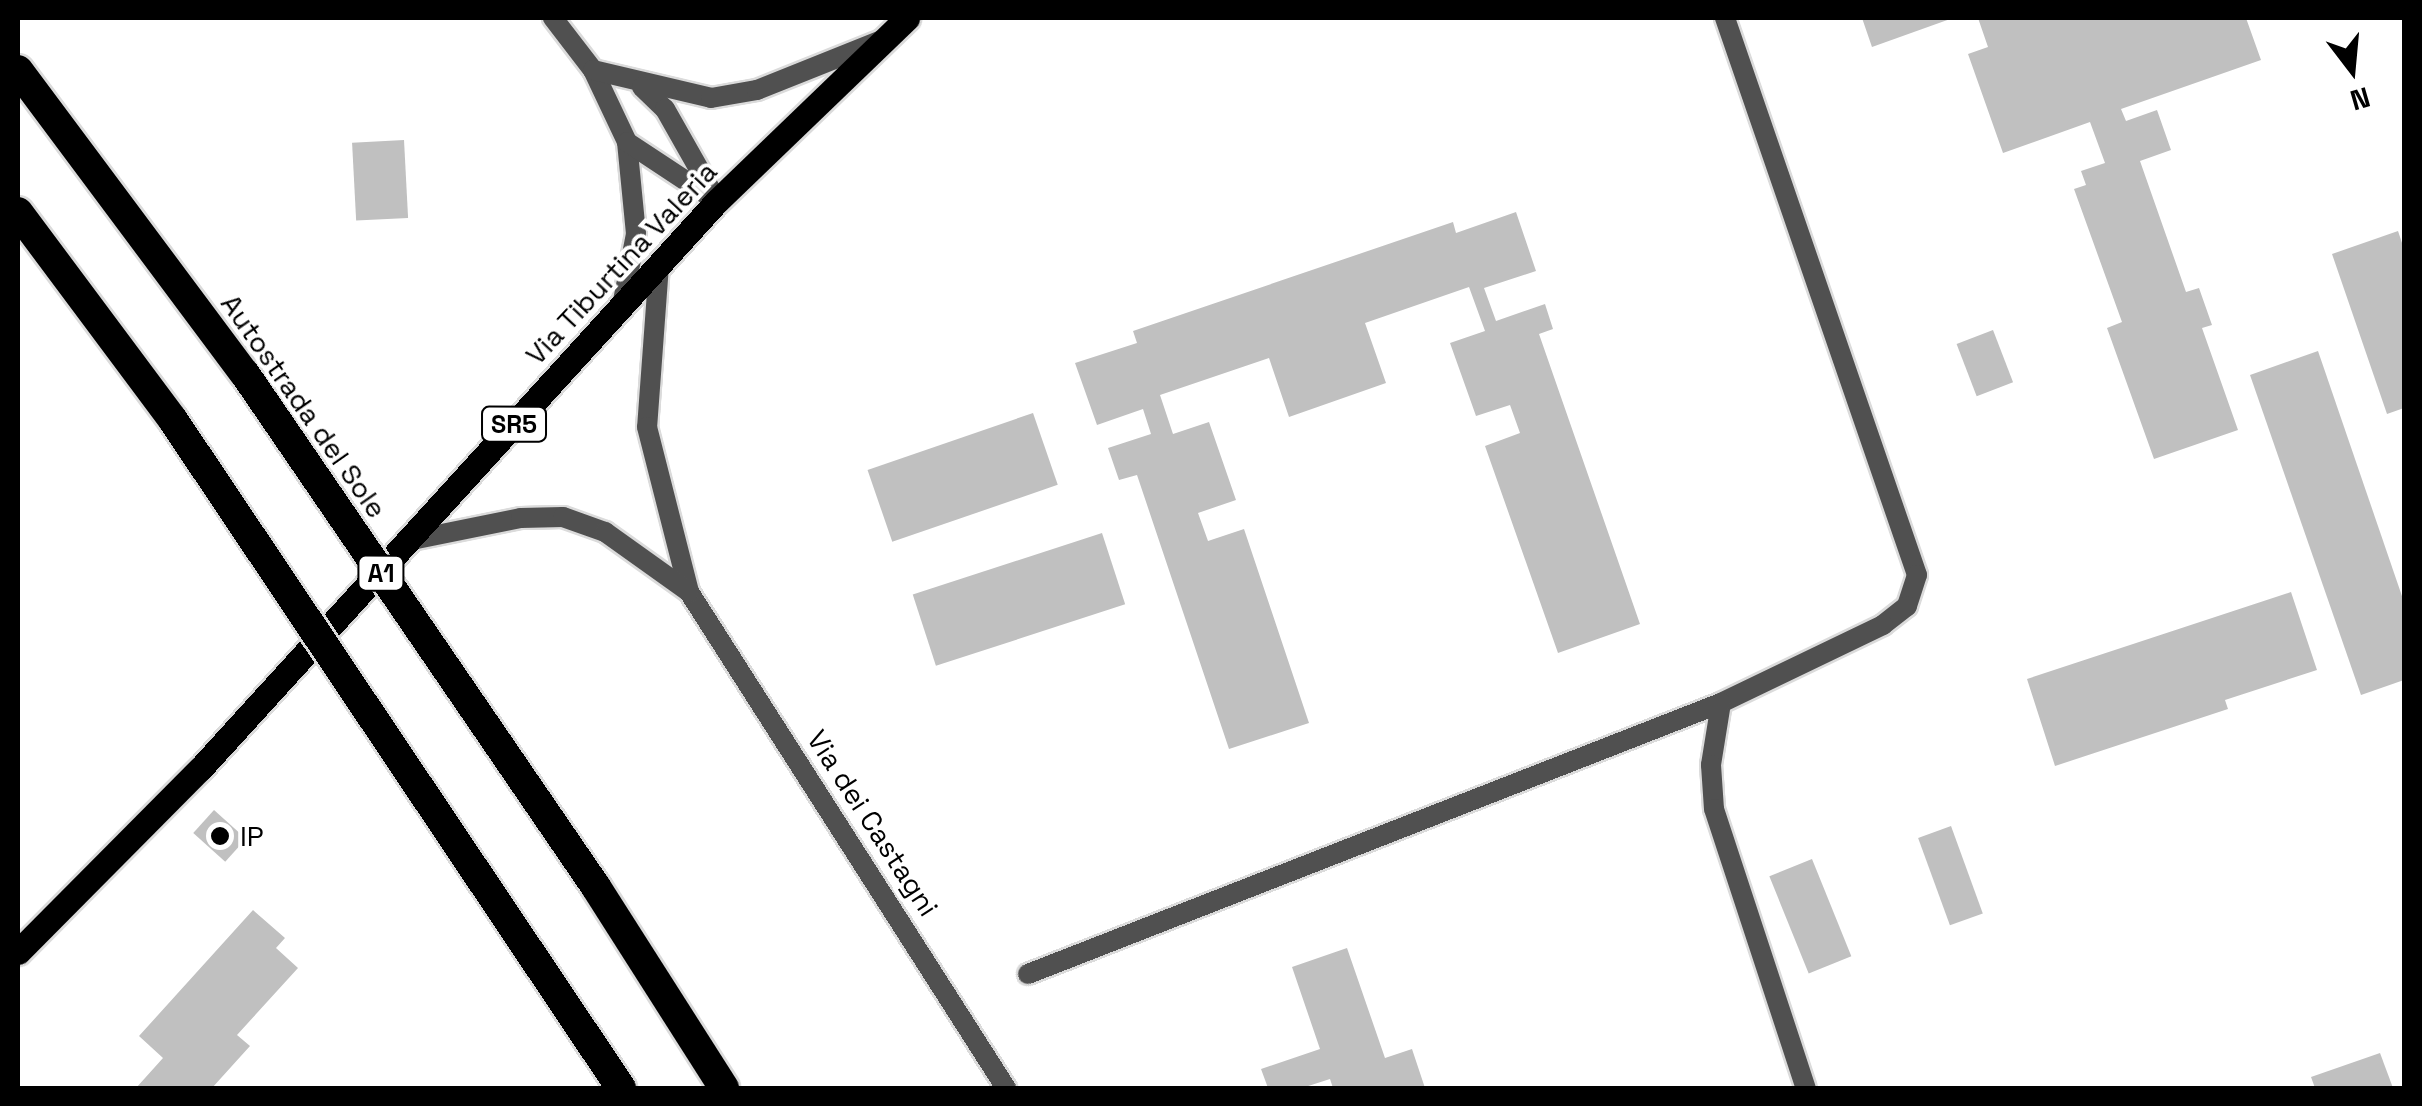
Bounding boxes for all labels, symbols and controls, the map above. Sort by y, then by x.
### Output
north arrow [2302,20,2402,120]
text: N [2346,79,2374,119]
street label: Via Tiburtina Valeria [518,154,724,372]
street label: Autostrada del Sole [214,288,394,524]
road number: SR5 [479,404,549,444]
road number: A1 [356,553,406,593]
street label: Via dei Castagni [800,724,946,922]
place label: IP [240,819,264,853]
marker: IP [209,825,231,847]

